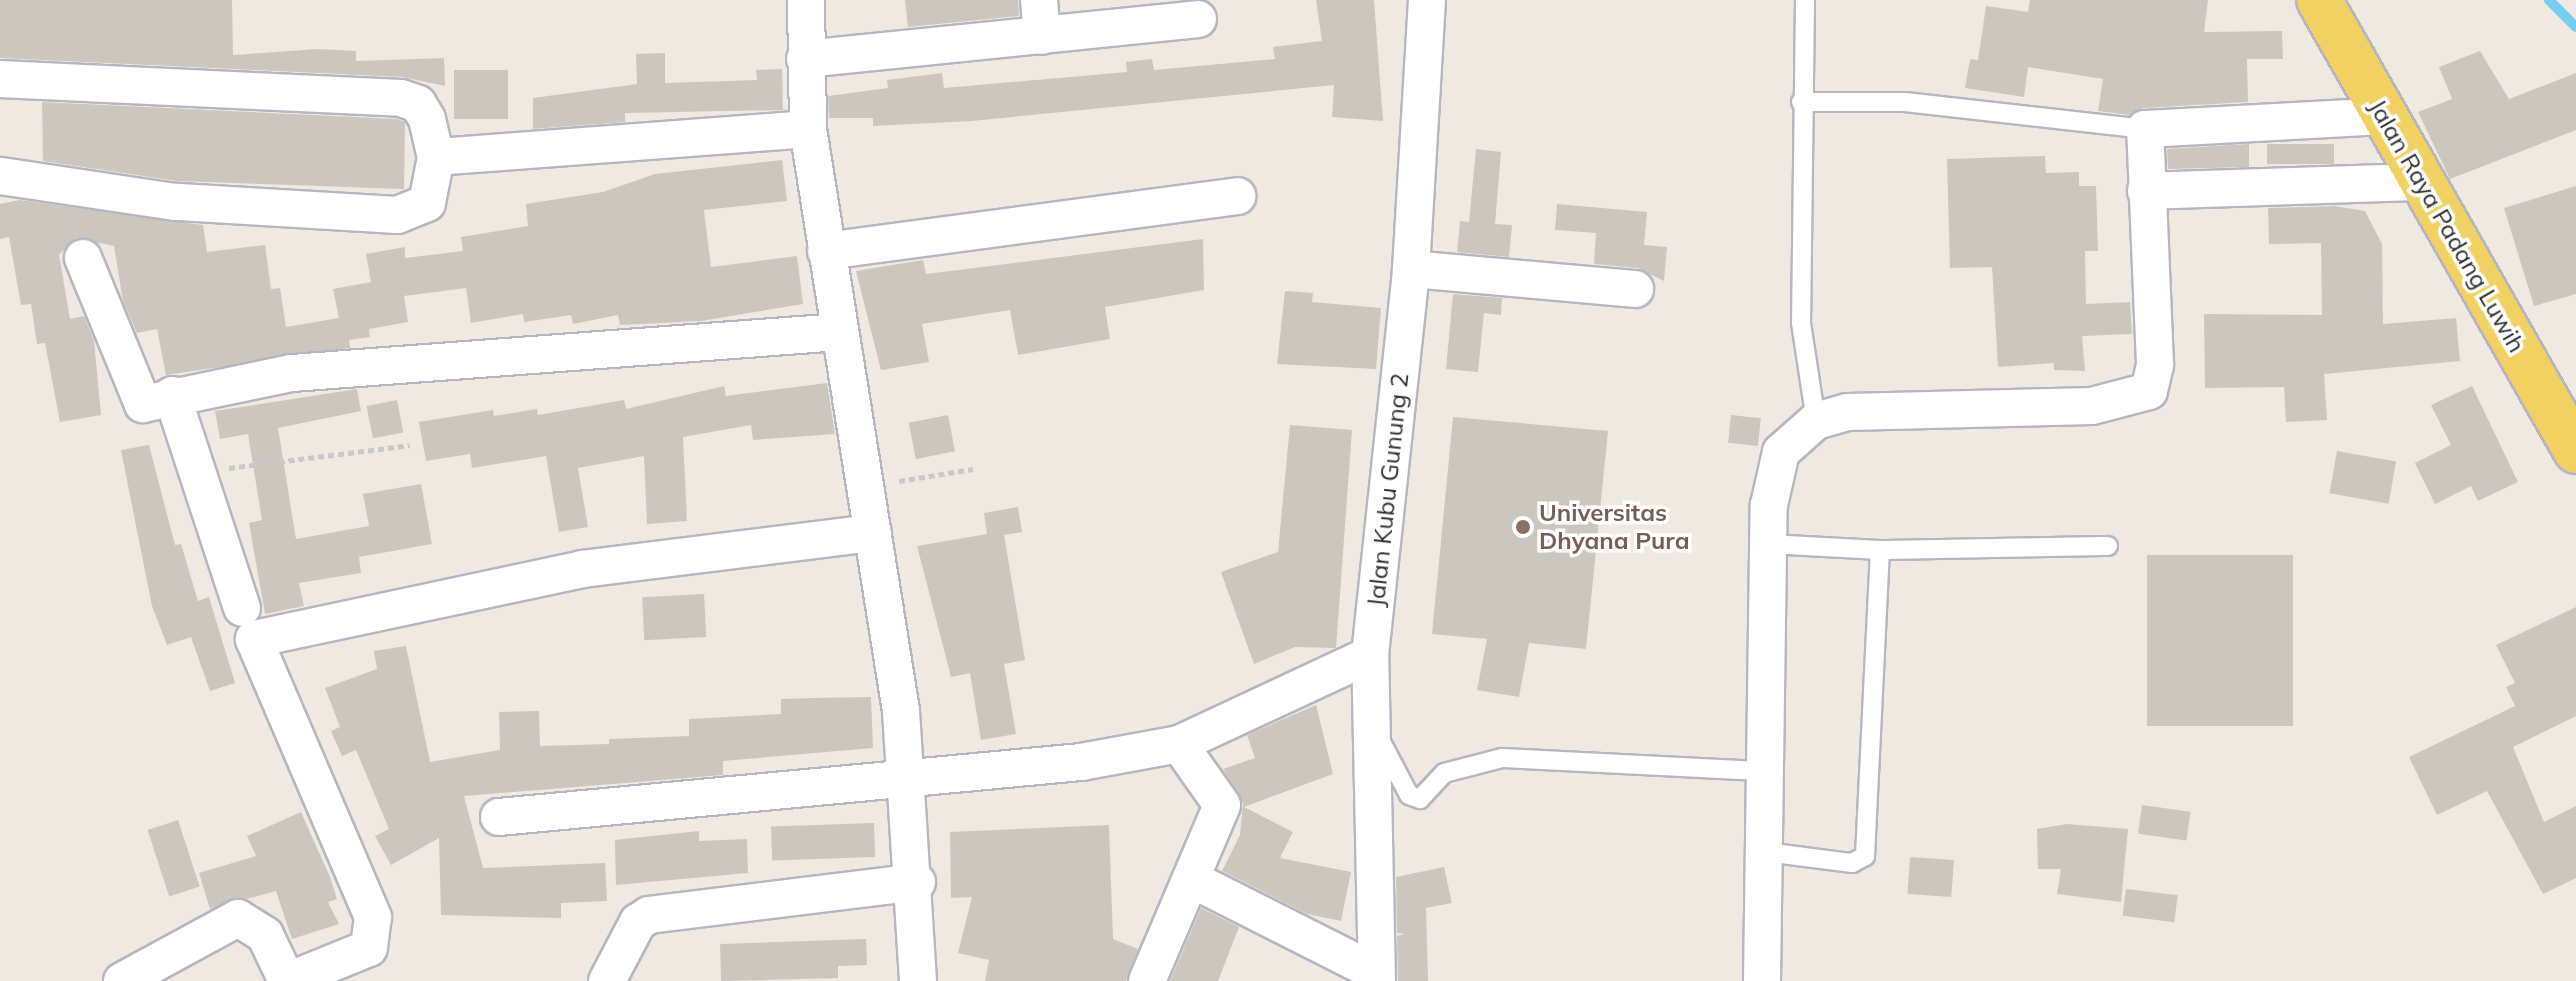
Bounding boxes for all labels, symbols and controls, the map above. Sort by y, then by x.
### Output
street label: Jalan Raya Padang Luwih [2363,94,2531,358]
street label: Jalan Kubu Gunung 2 [1361,372,1415,608]
place label: Universitas Dhyana Pura [1539,499,1690,555]
marker: Universitas Dhyana Pura [1514,518,1532,536]

